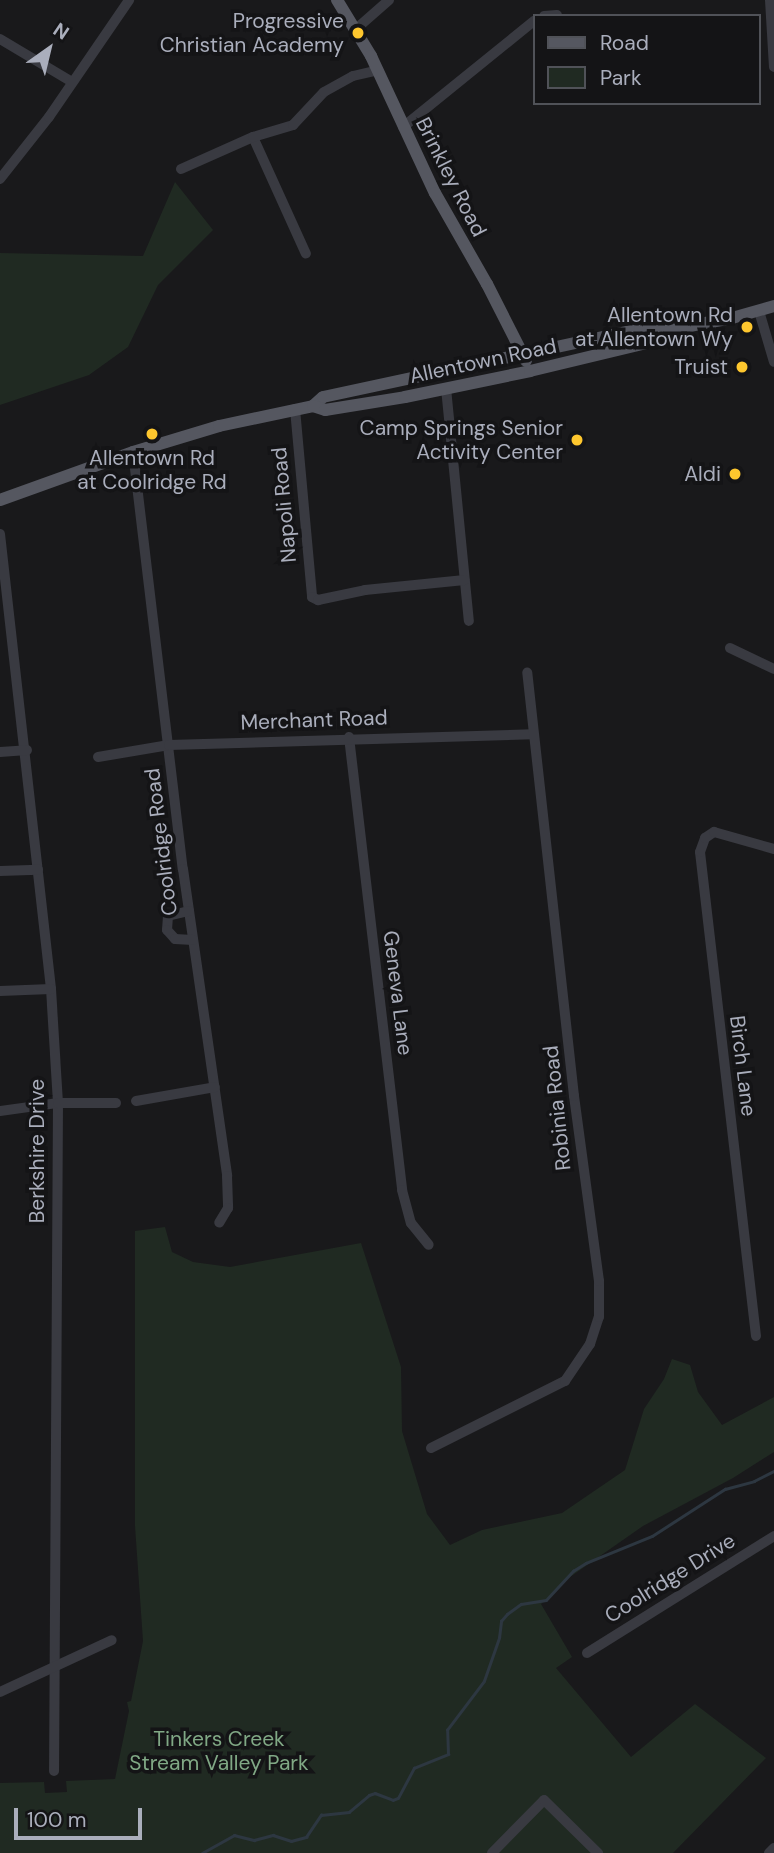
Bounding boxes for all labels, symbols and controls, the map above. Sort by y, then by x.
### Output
place label: Progressive Christian Academy [160,8,344,58]
north arrow [14,14,84,84]
legend [532,14,760,105]
text: N [48,17,74,45]
marker: Progressive Christian Academy [350,25,366,41]
text: Road [600,29,649,57]
text: Park [600,64,641,92]
street label: Brinkley Road [410,113,492,241]
place label: Allentown Rd at Allentown Wy [575,302,733,352]
marker: Allentown Rd at Allentown Wy [739,319,755,335]
street label: Allentown Road [407,333,559,389]
place label: Truist [674,354,728,380]
marker: Truist [734,359,750,375]
place label: Camp Springs Senior Activity Center [360,415,563,465]
marker: Allentown Rd at Coolridge Rd [144,426,160,442]
marker: Camp Springs Senior Activity Center [569,432,585,448]
place label: Allentown Rd at Coolridge Rd [77,445,227,495]
street label: Napoli Road [266,446,302,564]
place label: Aldi [684,461,721,487]
marker: Aldi [727,466,743,482]
street label: Merchant Road [240,705,388,735]
street label: Coolridge Road [139,767,183,917]
street label: Geneva Lane [378,929,418,1057]
street label: Birch Lane [724,1014,762,1118]
street label: Robinia Road [538,1044,576,1172]
street label: Berkshire Drive [24,1079,50,1223]
street label: Coolridge Drive [600,1528,740,1628]
park label: Tinkers Creek Stream Valley Park [129,1726,309,1776]
scale bar [18,1794,145,1838]
text: 100 m [27,1806,87,1834]

